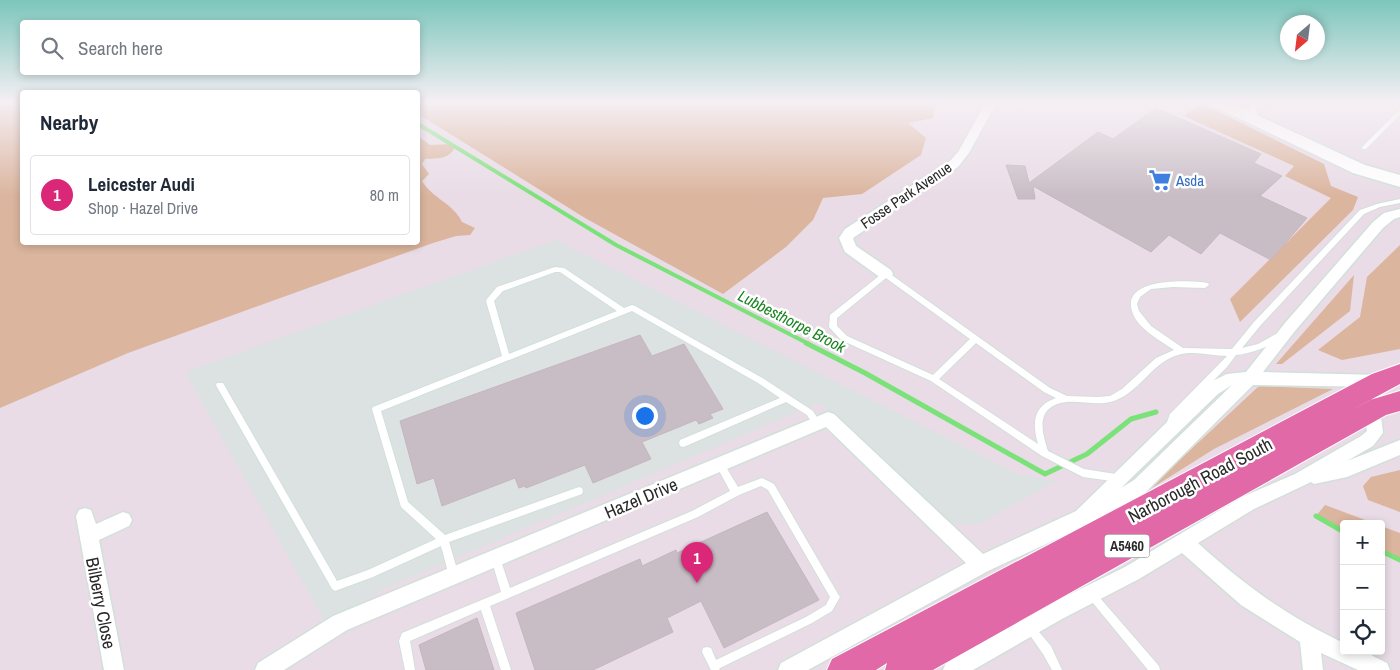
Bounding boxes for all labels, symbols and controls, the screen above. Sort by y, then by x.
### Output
north arrow [1280,15,1325,60]
search box [20,20,420,75]
icon: search [38,34,66,62]
text: Search here [78,35,163,61]
text: Nearby [40,108,98,137]
street label: Fosse Park Avenue [856,157,956,233]
supermarket icon: Asda [1147,167,1173,193]
place label: Asda [1175,170,1204,191]
text: Leicester Audi [88,171,195,197]
text: 1 [53,184,61,206]
text: 80 m [370,184,399,206]
text: Shop · Hazel Drive [88,197,198,219]
water label: Lubbesthorpe Brook [734,284,850,358]
your location [632,403,658,429]
street label: Narborough Road South [1123,431,1277,529]
street label: Hazel Drive [601,471,681,525]
map controls [1340,520,1385,655]
button: + [1340,520,1385,565]
road number: A5460 [1104,534,1150,558]
pin: 1 [681,542,713,583]
street label: Bilberry Close [80,555,122,651]
button: − [1340,565,1385,610]
button: locate [1340,610,1385,655]

